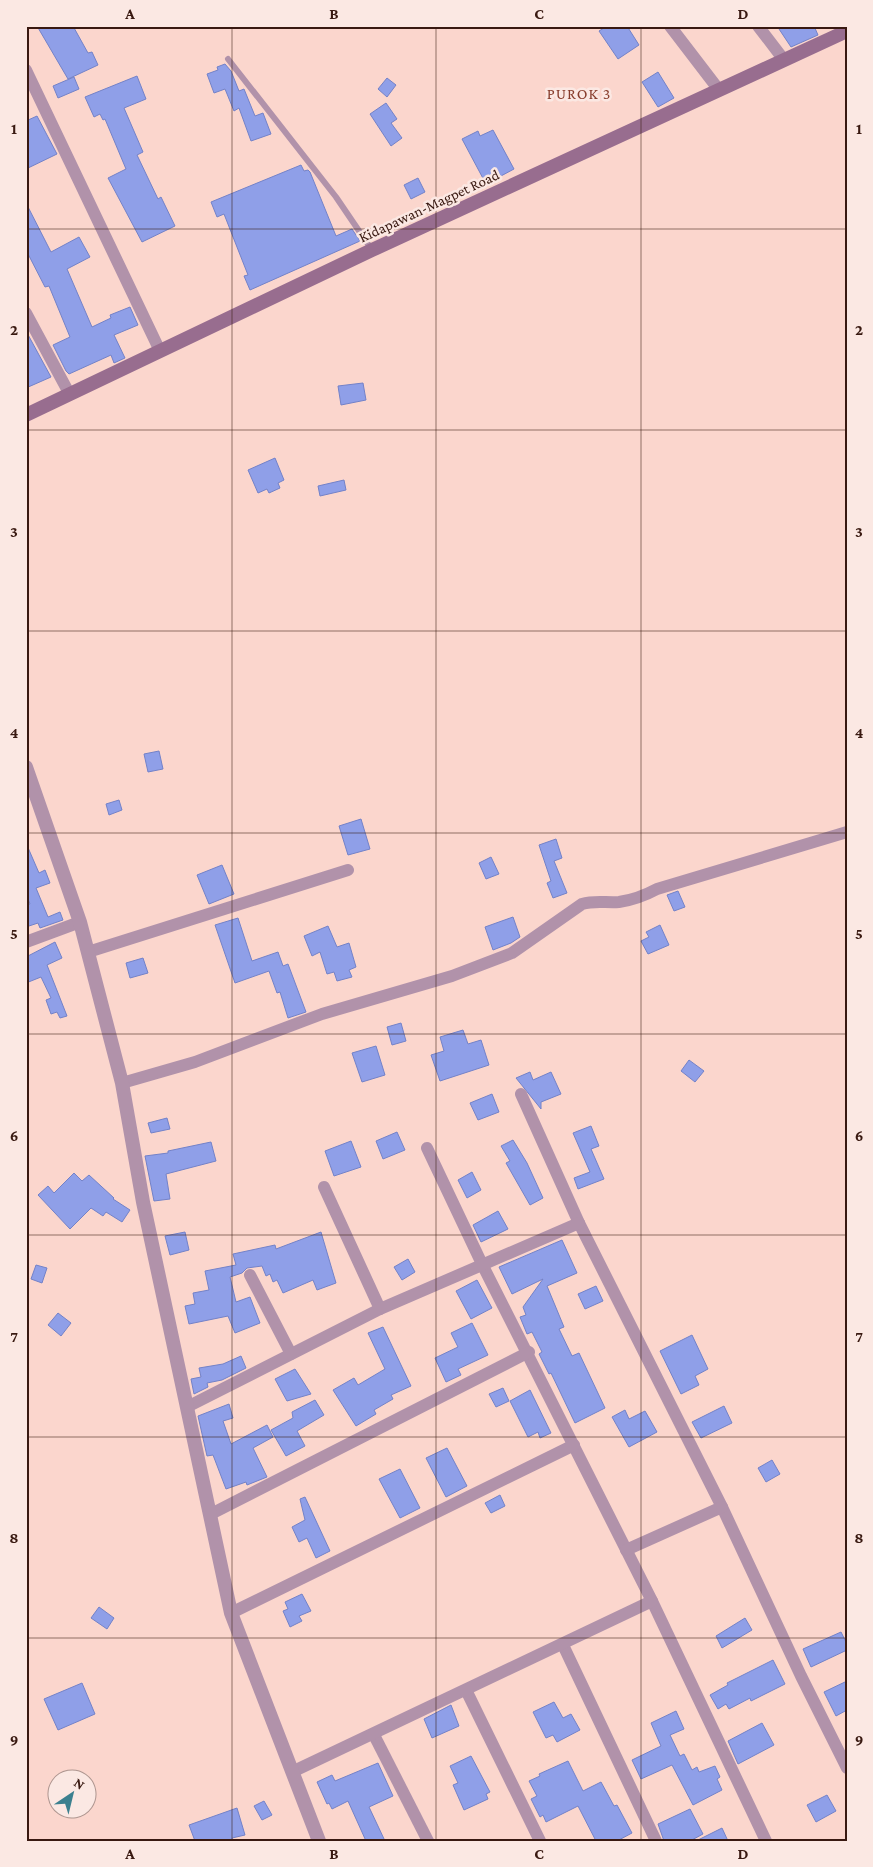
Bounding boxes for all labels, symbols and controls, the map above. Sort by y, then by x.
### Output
text: A [124,5,135,22]
text: B [329,5,339,22]
text: C [534,5,544,22]
text: D [737,5,749,22]
district label: PUROK 3 [547,85,611,102]
text: 1 [11,120,17,137]
text: 1 [856,120,862,137]
street label: Kidapawan-Magpet Road [356,166,502,246]
text: 2 [10,321,18,338]
text: 2 [855,321,863,338]
text: 3 [10,523,18,540]
text: 3 [855,523,863,540]
text: 4 [10,724,19,741]
text: 4 [855,724,864,741]
text: 5 [10,925,18,942]
text: 5 [855,925,863,942]
text: 6 [10,1127,18,1144]
text: 6 [855,1127,863,1144]
text: 7 [10,1328,18,1345]
text: 7 [855,1328,863,1345]
text: 8 [9,1529,19,1546]
text: 8 [854,1529,864,1546]
text: 9 [10,1731,18,1748]
text: 9 [855,1731,863,1748]
north arrow [48,1770,98,1820]
text: N [71,1774,88,1793]
text: A [124,1845,135,1862]
text: B [329,1845,339,1862]
text: C [534,1845,544,1862]
text: D [737,1845,749,1862]

